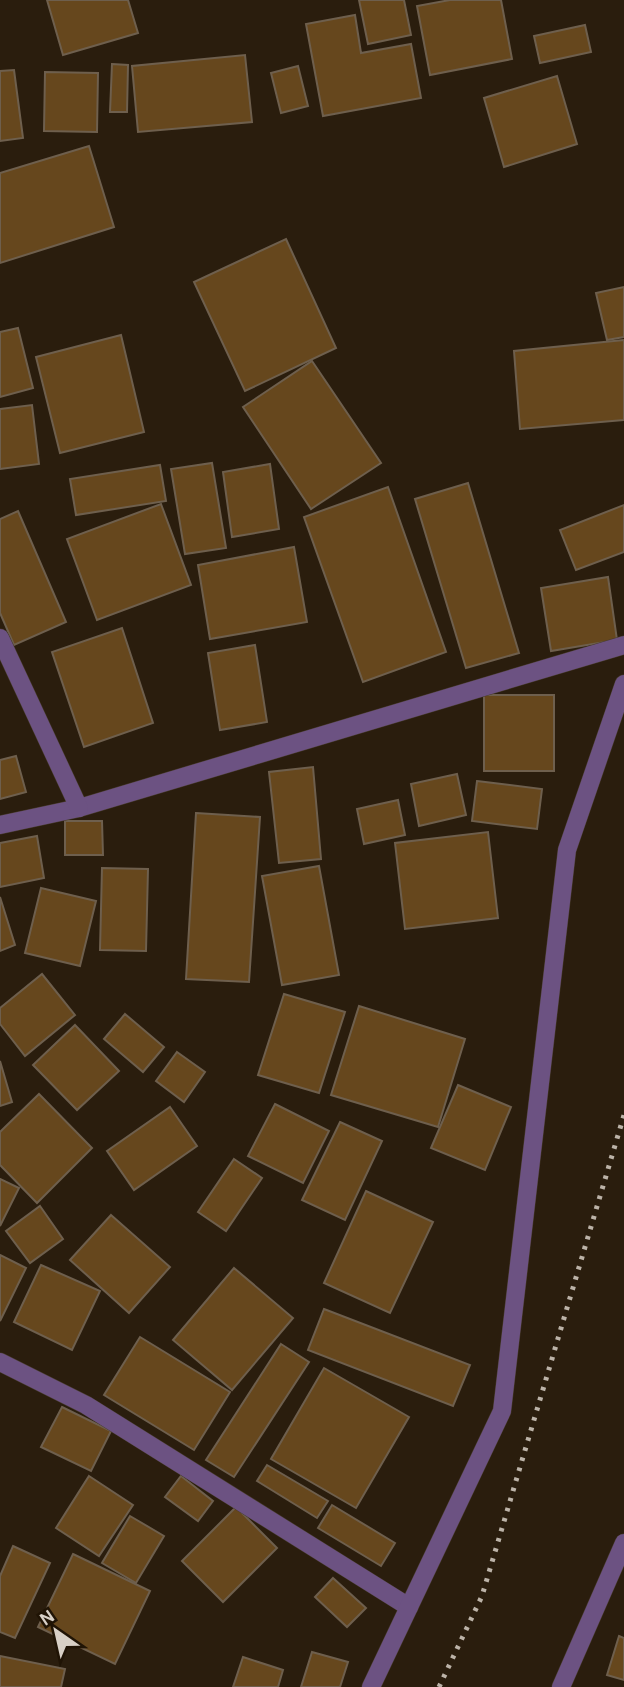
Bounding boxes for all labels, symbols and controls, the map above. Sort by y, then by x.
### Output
north arrow [21,1596,91,1666]
text: N [35,1605,59,1631]

